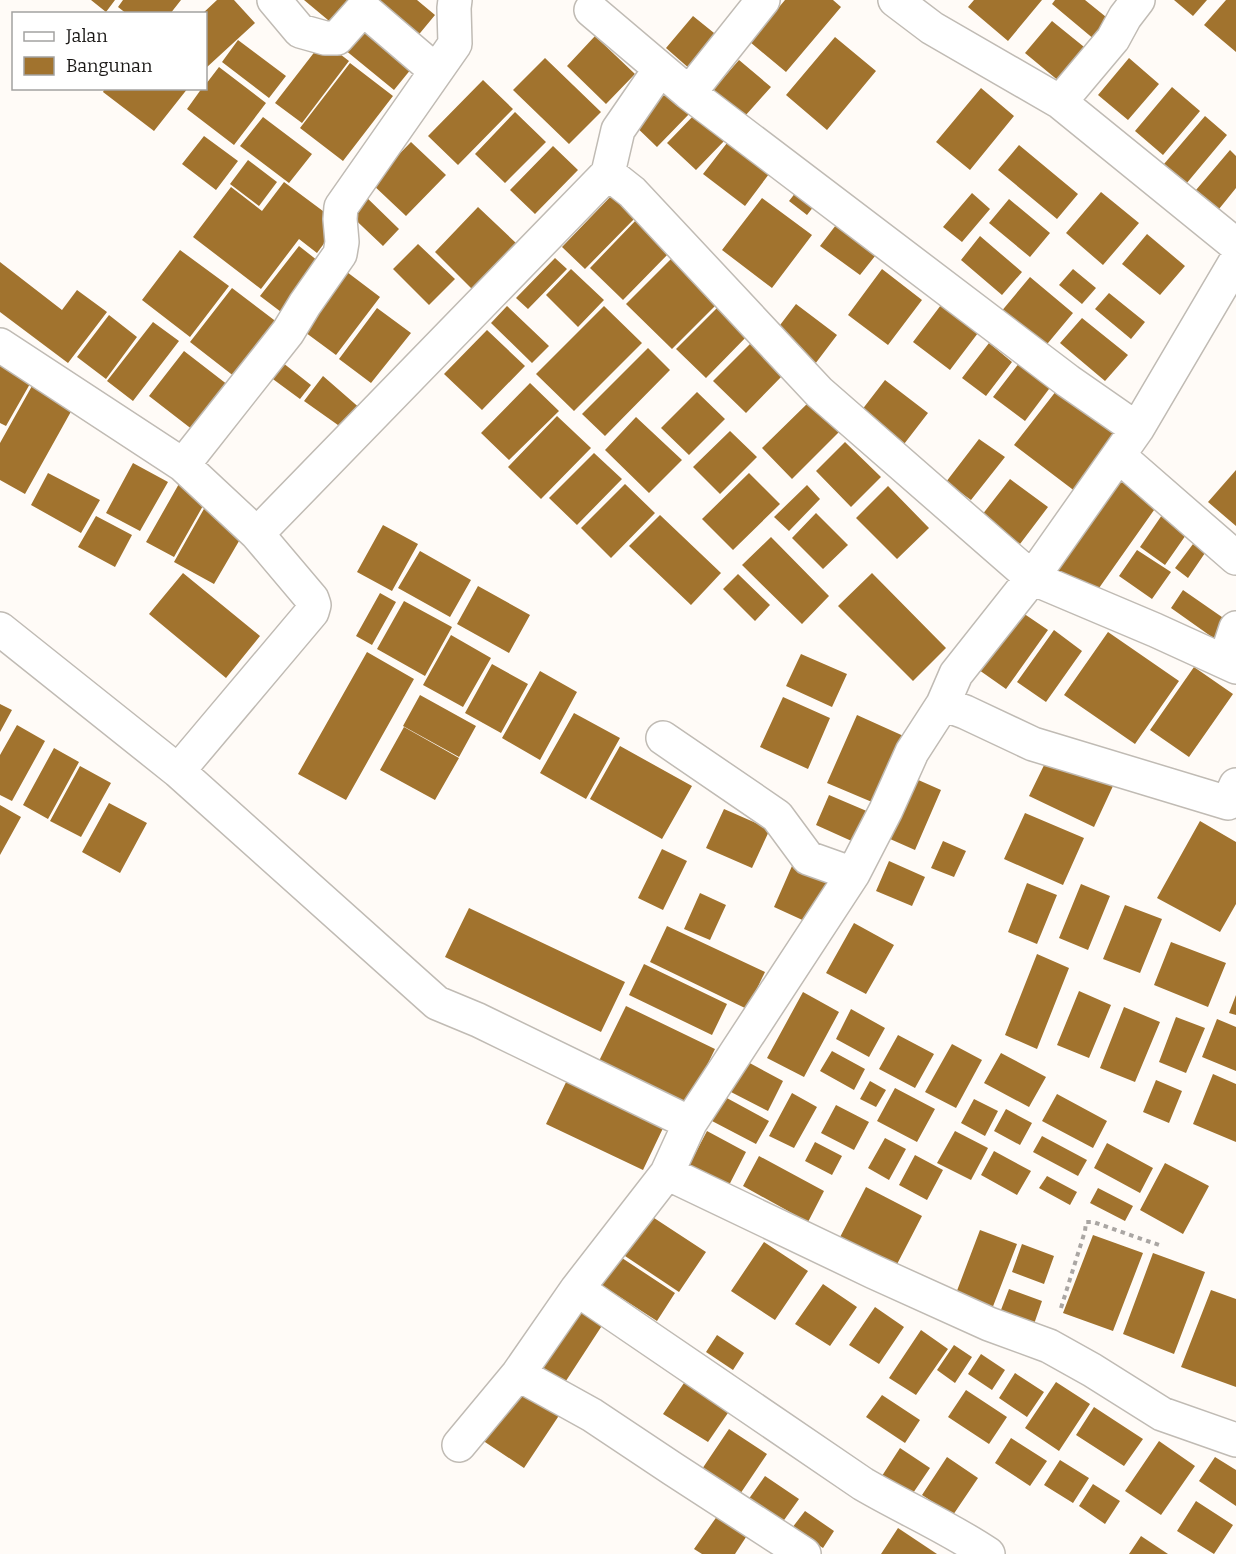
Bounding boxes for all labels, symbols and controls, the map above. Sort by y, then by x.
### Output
legend [12,12,207,90]
text: Jalan [65,25,108,47]
text: Bangunan [66,55,153,77]

